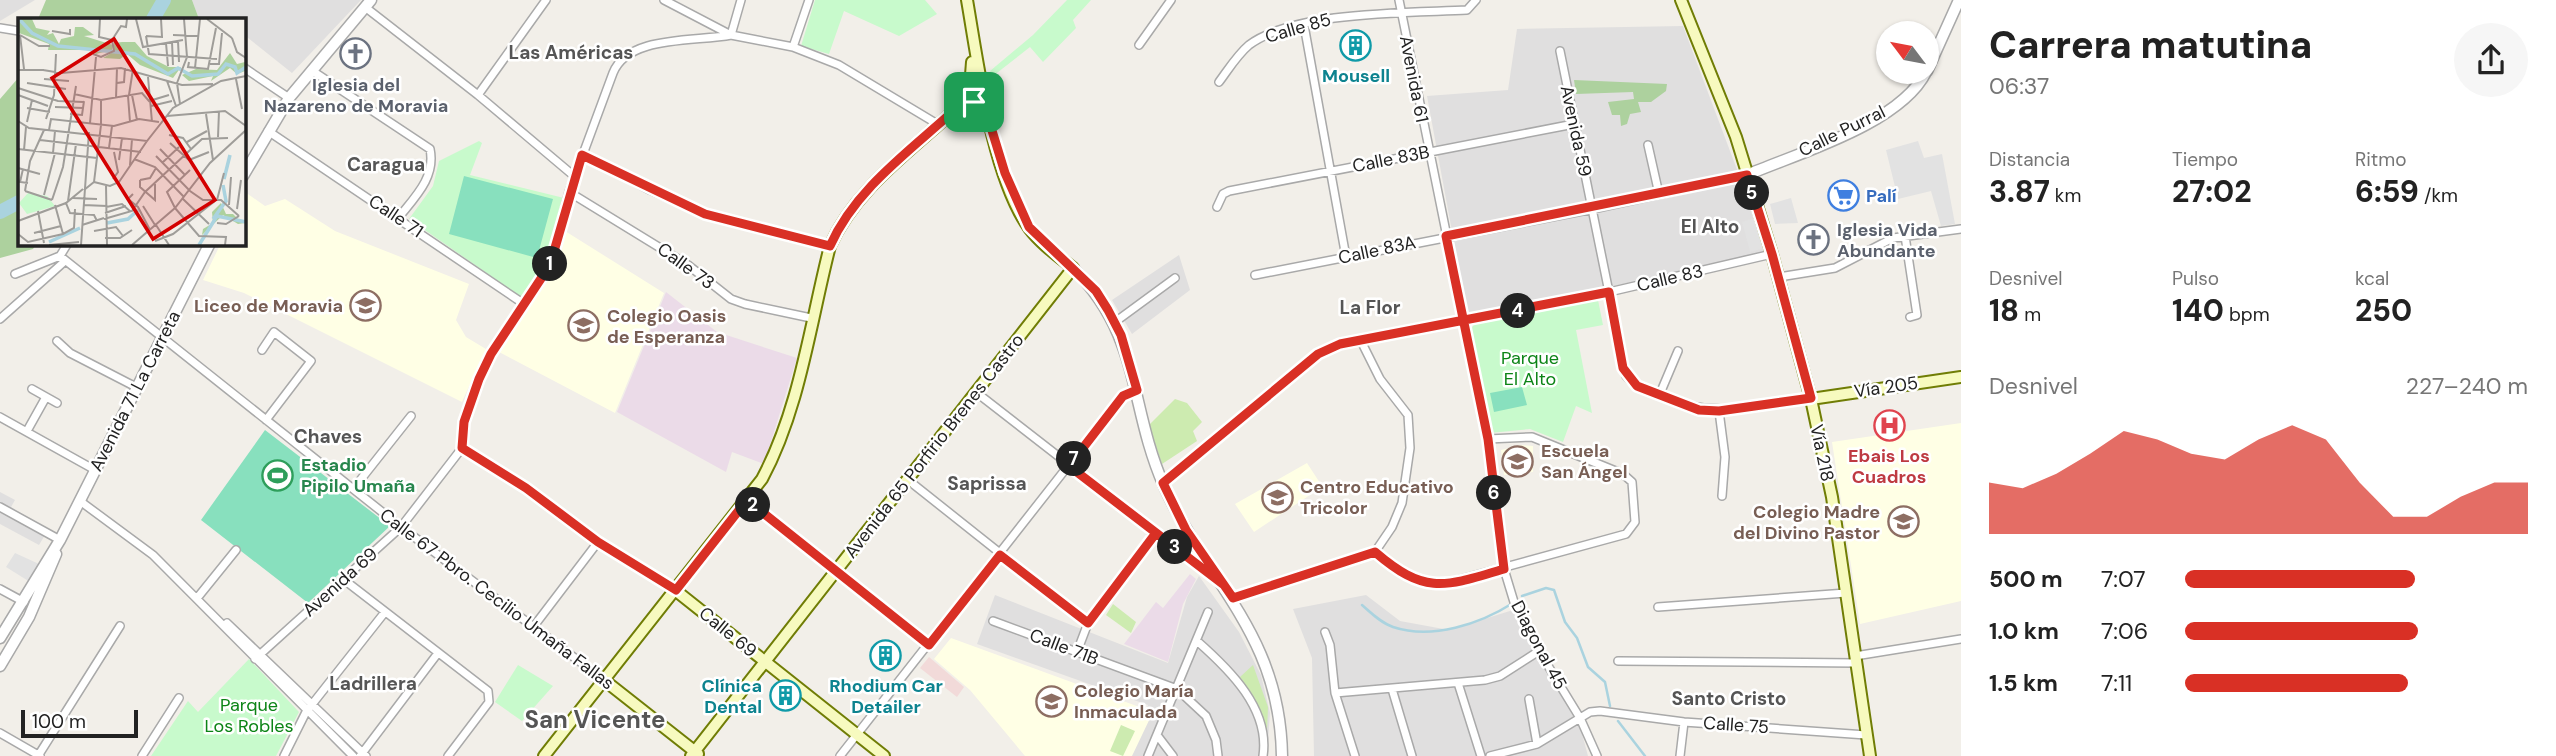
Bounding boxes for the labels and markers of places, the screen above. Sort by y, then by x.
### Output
building icon: Mousell [1339,28,1373,62]
church icon: Iglesia del Nazareno de Moravia [339,37,373,71]
place label: Mousell [1322,64,1390,88]
pin [944,72,1004,132]
place label: Iglesia del Nazareno de Moravia [264,73,448,118]
pin: 5 [1734,176,1770,210]
supermarket icon: Palí [1826,179,1860,213]
place label: Palí [1866,184,1897,208]
place label: Iglesia Vida Abundante [1837,218,1938,263]
church icon: Iglesia Vida Abundante [1797,223,1831,257]
pin: 1 [532,246,568,282]
school or university icon: Liceo de Moravia [349,289,383,323]
place label: Liceo de Moravia [194,294,343,318]
pin: 4 [1500,294,1536,328]
place label: Colegio Oasis de Esperanza [607,304,726,349]
school or university icon: Colegio Oasis de Esperanza [567,309,601,343]
hospital icon: Ebais Los Cuadros [1872,408,1906,442]
place label: Escuela San Ángel [1541,439,1628,484]
pin: 7 [1056,442,1092,476]
school or university icon: Escuela San Ángel [1501,444,1535,478]
place label: Ebais Los Cuadros [1848,444,1930,489]
place label: Estadio Pipilo Umaña [301,453,415,498]
sports icon: Estadio Pipilo Umaña [261,458,295,492]
place label: Centro Educativo Tricolor [1300,475,1454,520]
pin: 6 [1476,476,1512,510]
school or university icon: Centro Educativo Tricolor [1260,480,1294,514]
pin: 2 [736,488,770,522]
place label: Colegio Madre del Divino Pastor [1733,500,1880,545]
school or university icon: Colegio Madre del Divino Pastor [1886,505,1920,539]
pin: 3 [1158,530,1192,564]
building icon: Rhodium Car Detailer [869,638,903,672]
place label: Clínica Dental [702,674,762,719]
place label: Rhodium Car Detailer [829,674,943,719]
building icon: Clínica Dental [768,679,802,713]
place label: Colegio María Inmaculada [1074,679,1194,724]
school or university icon: Colegio María Inmaculada [1034,684,1068,718]

